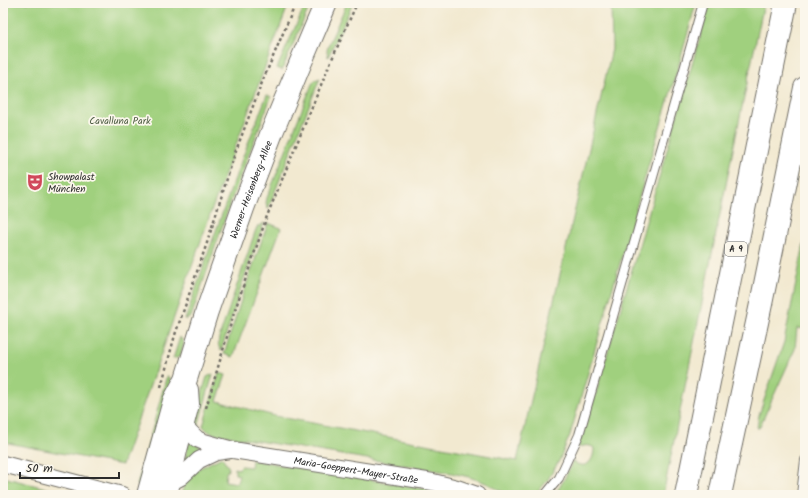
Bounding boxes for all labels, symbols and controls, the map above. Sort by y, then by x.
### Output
park label: Cavalluna Park [89,113,151,129]
street label: Werner-Heisenberg-Allee [226,138,277,241]
place label: Showpalast München [48,169,95,197]
theatre icon: Showpalast München [25,172,45,192]
road number: A 9 [725,242,747,256]
street label: Maria-Goeppert-Mayer-Straße [292,453,420,489]
scale bar [20,454,119,480]
text: 50 m [26,459,53,478]

